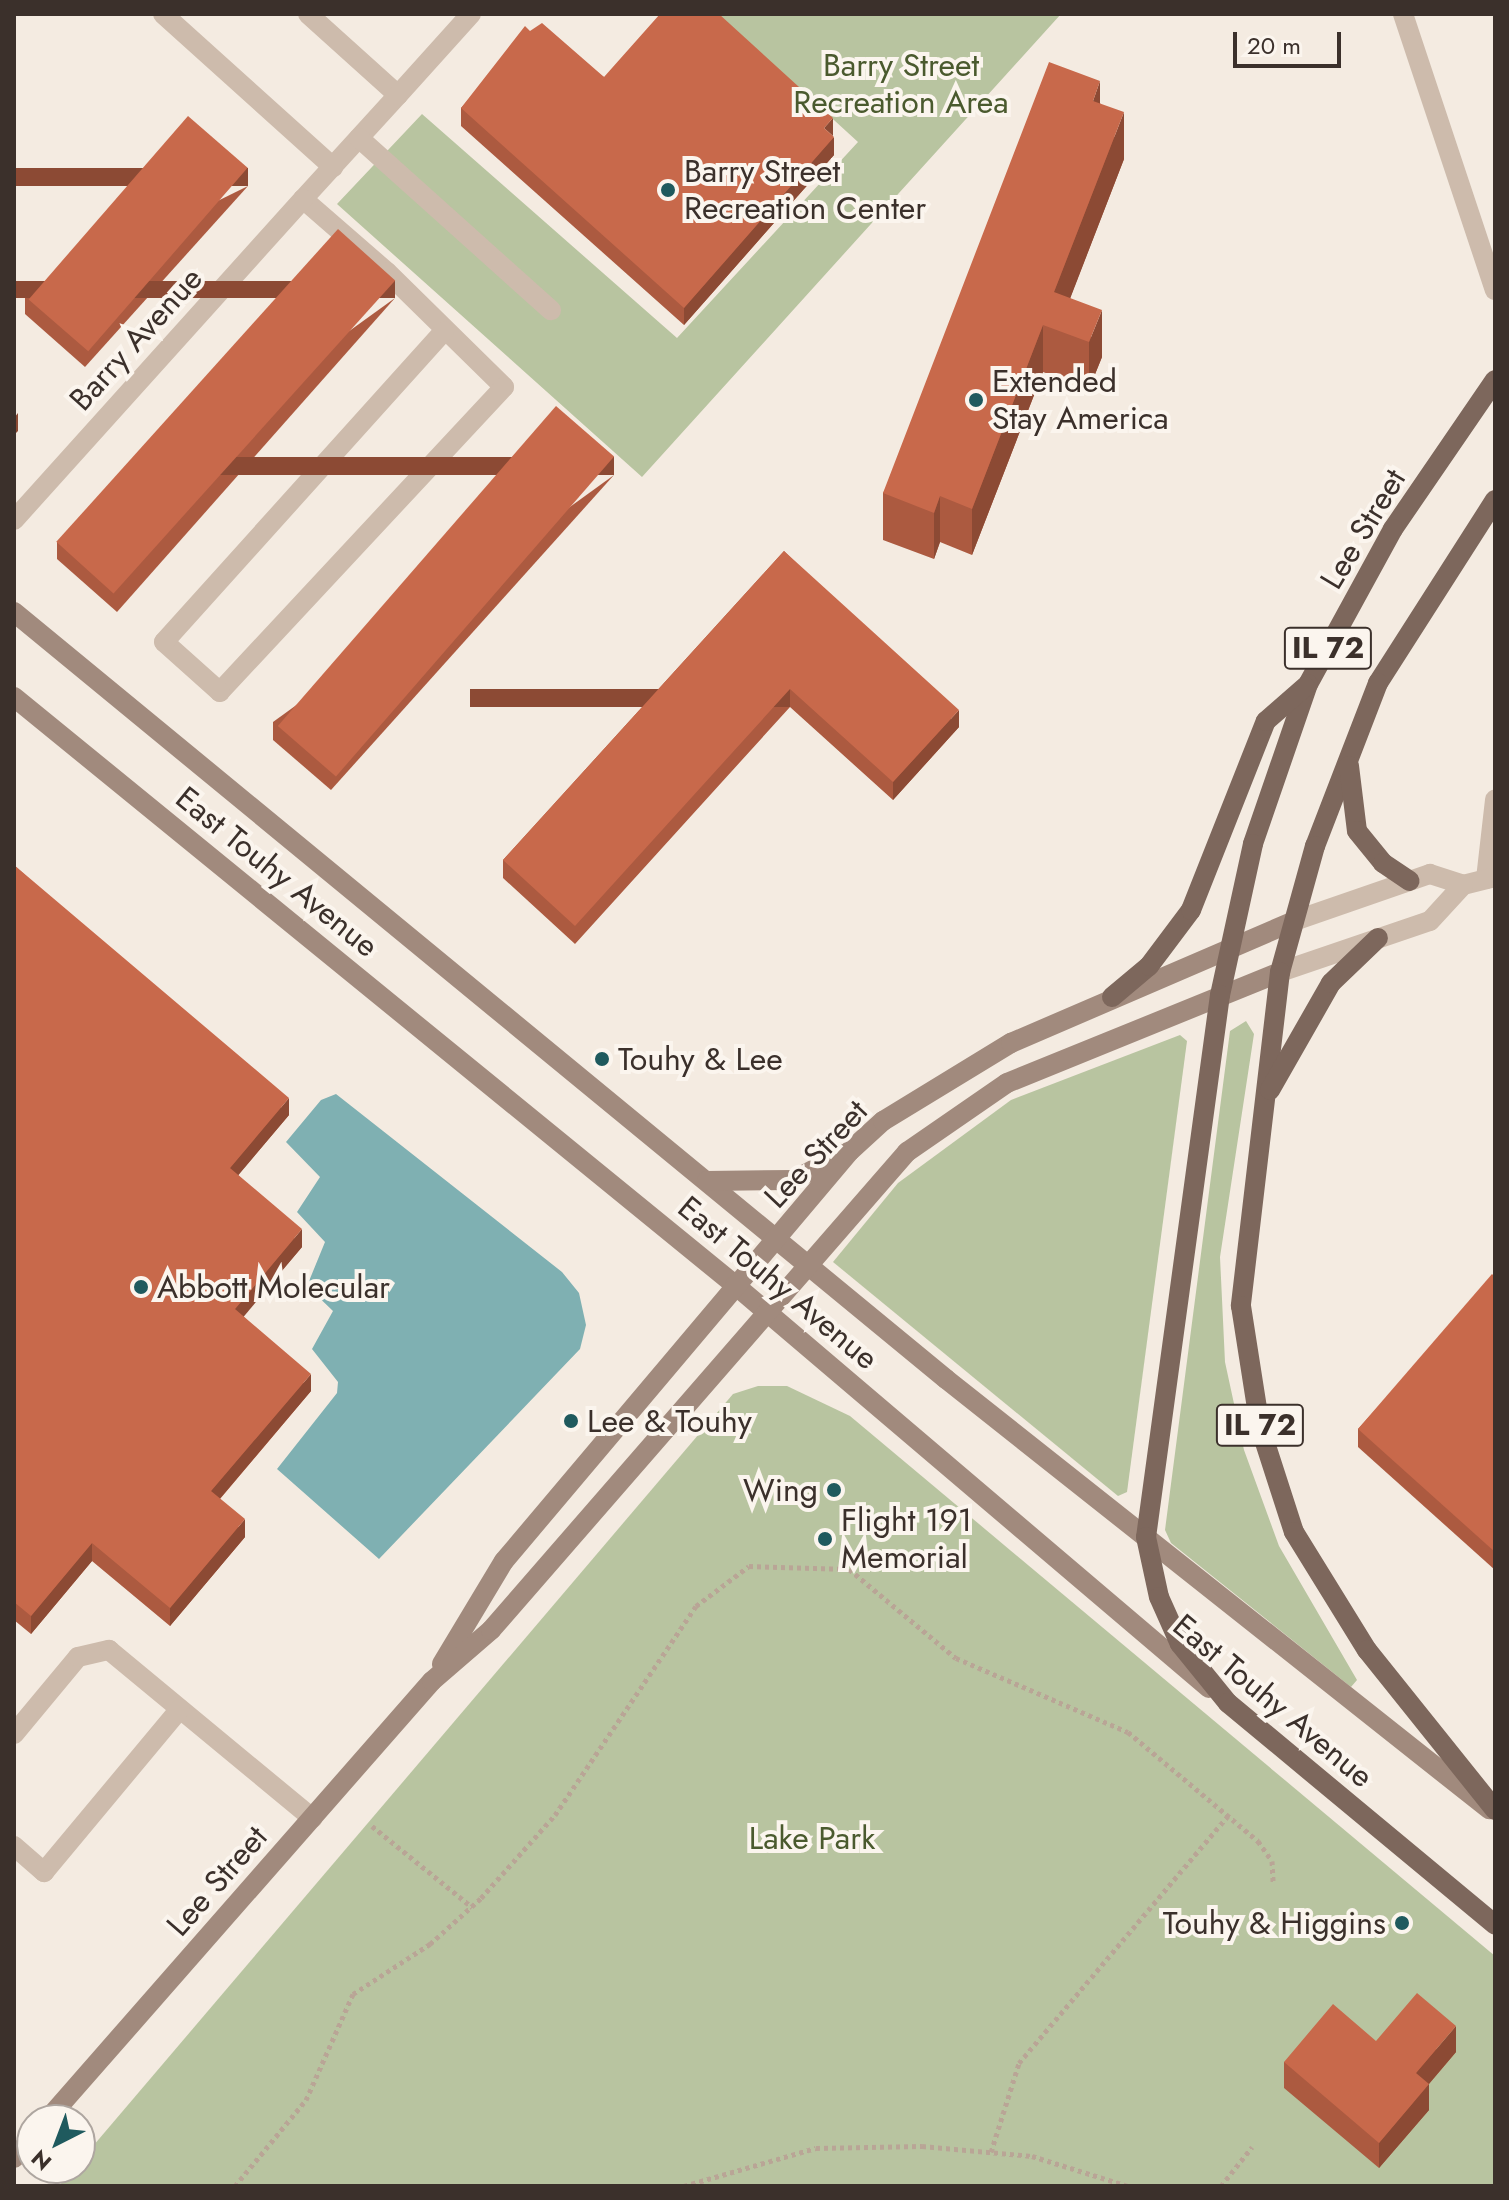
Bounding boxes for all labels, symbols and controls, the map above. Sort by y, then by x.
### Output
scale bar [1237,16,1345,66]
text: 20 m [1247,28,1301,63]
park label: Barry Street Recreation Area [793,47,1009,122]
place label: Barry Street Recreation Center [684,153,926,228]
marker: Barry Street Recreation Center [659,181,677,199]
street label: Barry Avenue [62,259,210,419]
place label: Extended Stay America [992,363,1169,438]
marker: Extended Stay America [967,391,985,409]
street label: Lee Street [1312,462,1414,596]
road number: IL 72 [1282,622,1374,674]
street label: East Touhy Avenue [168,779,386,965]
place label: Touhy & Lee [618,1040,783,1078]
marker: Touhy & Lee [593,1050,611,1068]
street label: Lee Street [756,1092,876,1216]
street label: East Touhy Avenue [670,1188,886,1378]
place label: Abbott Molecular [157,1268,390,1306]
marker: Abbott Molecular [132,1278,150,1296]
road number: IL 72 [1214,1399,1306,1451]
place label: Lee & Touhy [587,1402,752,1440]
marker: Lee & Touhy [562,1412,580,1430]
place label: Wing [743,1471,818,1509]
marker: Wing [825,1481,843,1499]
place label: Flight 191 Memorial [841,1502,972,1577]
marker: Flight 191 Memorial [816,1530,834,1548]
street label: East Touhy Avenue [1165,1606,1381,1796]
street label: Lee Street [159,1818,275,1944]
park label: Lake Park [749,1819,875,1857]
place label: Touhy & Higgins [1163,1904,1386,1942]
marker: Touhy & Higgins [1393,1914,1411,1932]
north arrow [16,2104,96,2184]
text: N [24,2143,58,2178]

